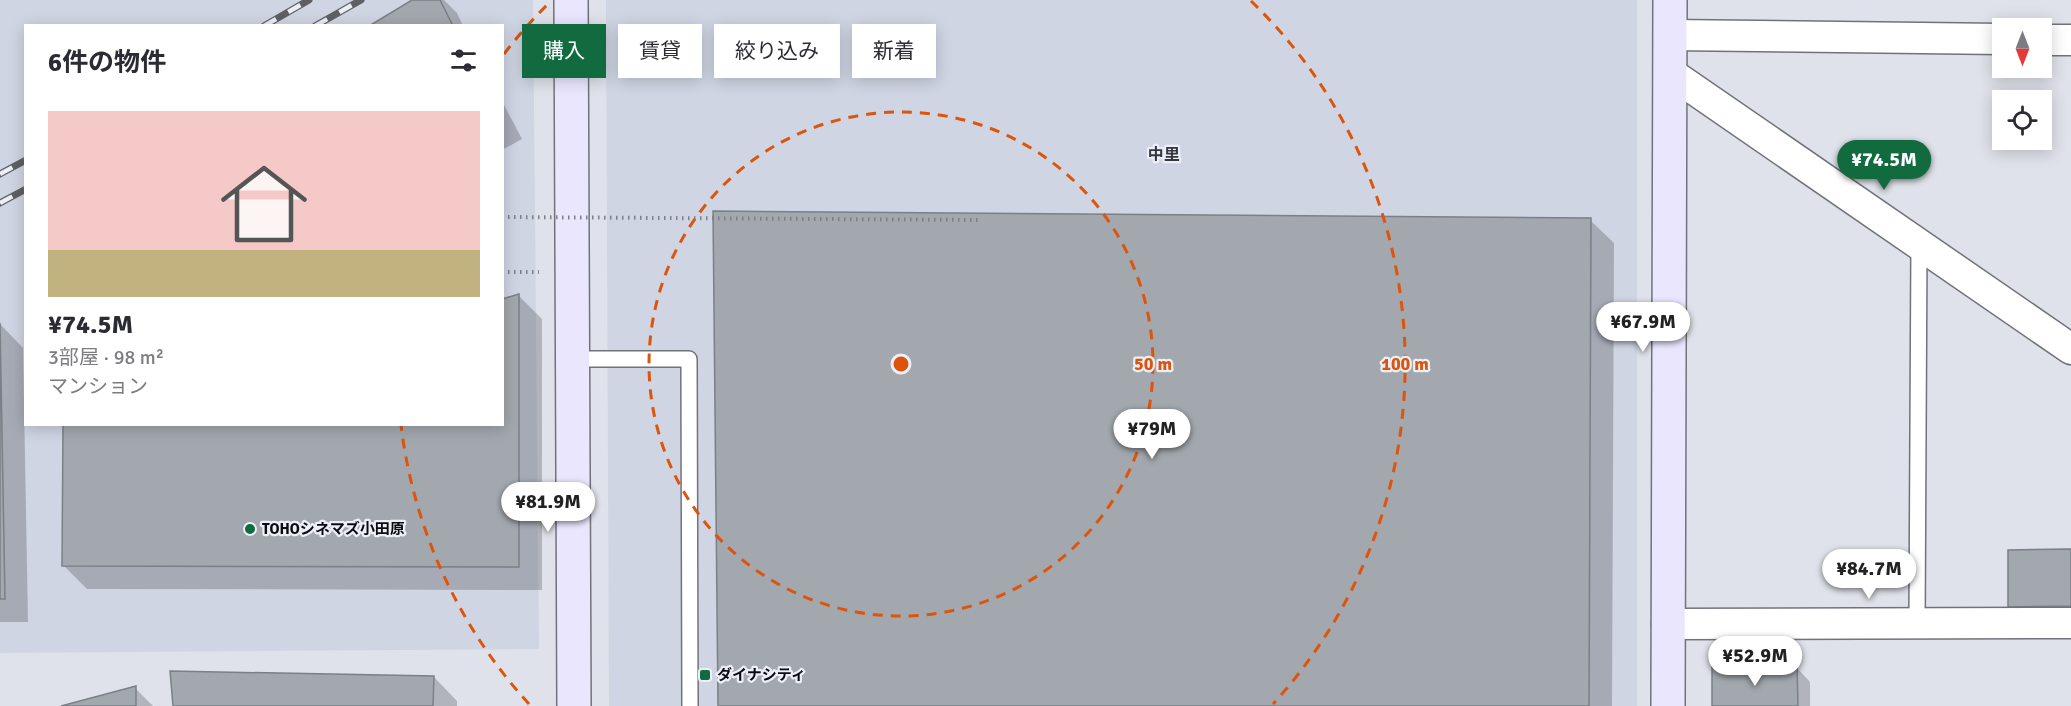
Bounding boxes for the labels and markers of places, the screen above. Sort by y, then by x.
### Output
pin: ¥74.5M [1835,140,1933,191]
pin: ¥67.9M [1594,302,1692,353]
centre of rings [891,354,911,374]
pin: ¥79M [1116,409,1188,460]
pin: ¥81.9M [499,482,597,533]
place label: TOHOシネマズ小田原 [262,520,405,538]
marker: TOHOシネマズ小田原 [243,522,257,536]
pin: ¥84.7M [1820,549,1918,600]
pin: ¥52.9M [1706,636,1804,687]
place label: ダイナシティ [717,666,806,684]
marker: ダイナシティ [698,668,712,682]

